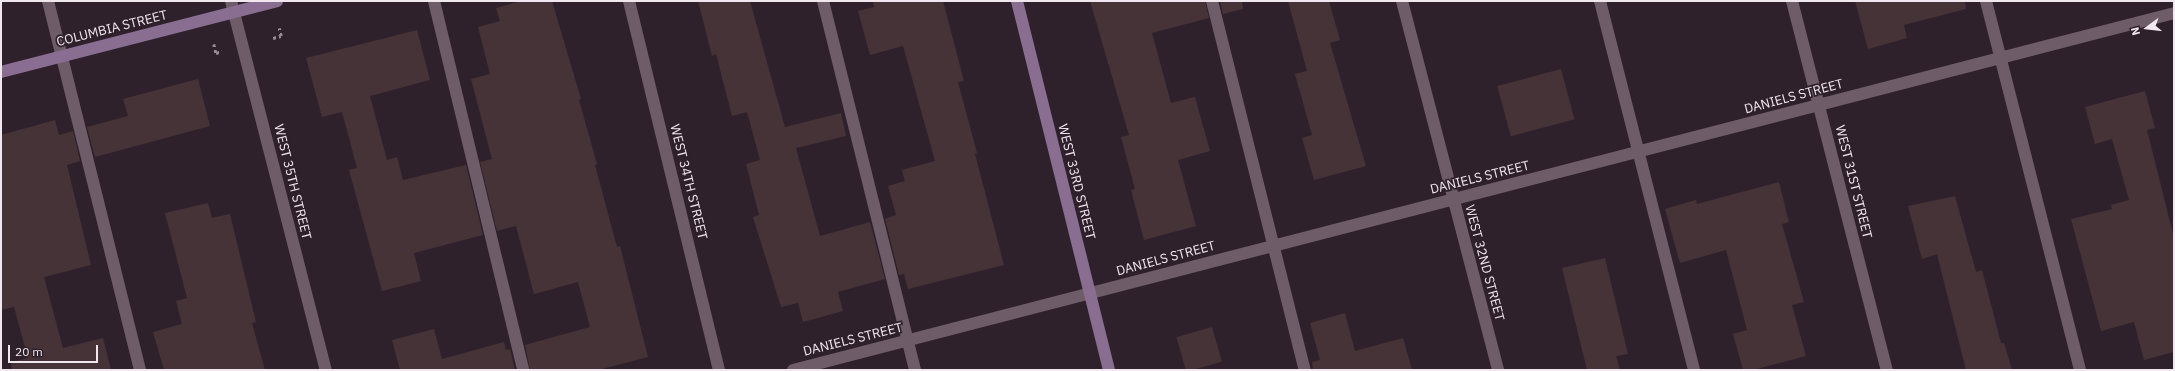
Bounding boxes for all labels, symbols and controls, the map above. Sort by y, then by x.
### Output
street label: COLUMBIA STREET [55,8,169,50]
north arrow [2127,8,2167,48]
text: N [2128,25,2143,37]
street label: DANIELS STREET [1743,76,1845,118]
street label: WEST 35TH STREET [270,123,314,241]
street label: WEST 34TH STREET [666,123,710,241]
street label: WEST 33RD STREET [1054,123,1098,241]
street label: WEST 31ST STREET [1831,124,1875,240]
street label: DANIELS STREET [1429,158,1531,198]
street label: WEST 32ND STREET [1461,203,1507,323]
street label: DANIELS STREET [1115,238,1217,280]
street label: DANIELS STREET [802,320,904,360]
scale bar [10,337,100,363]
text: 20 m [15,344,43,359]

